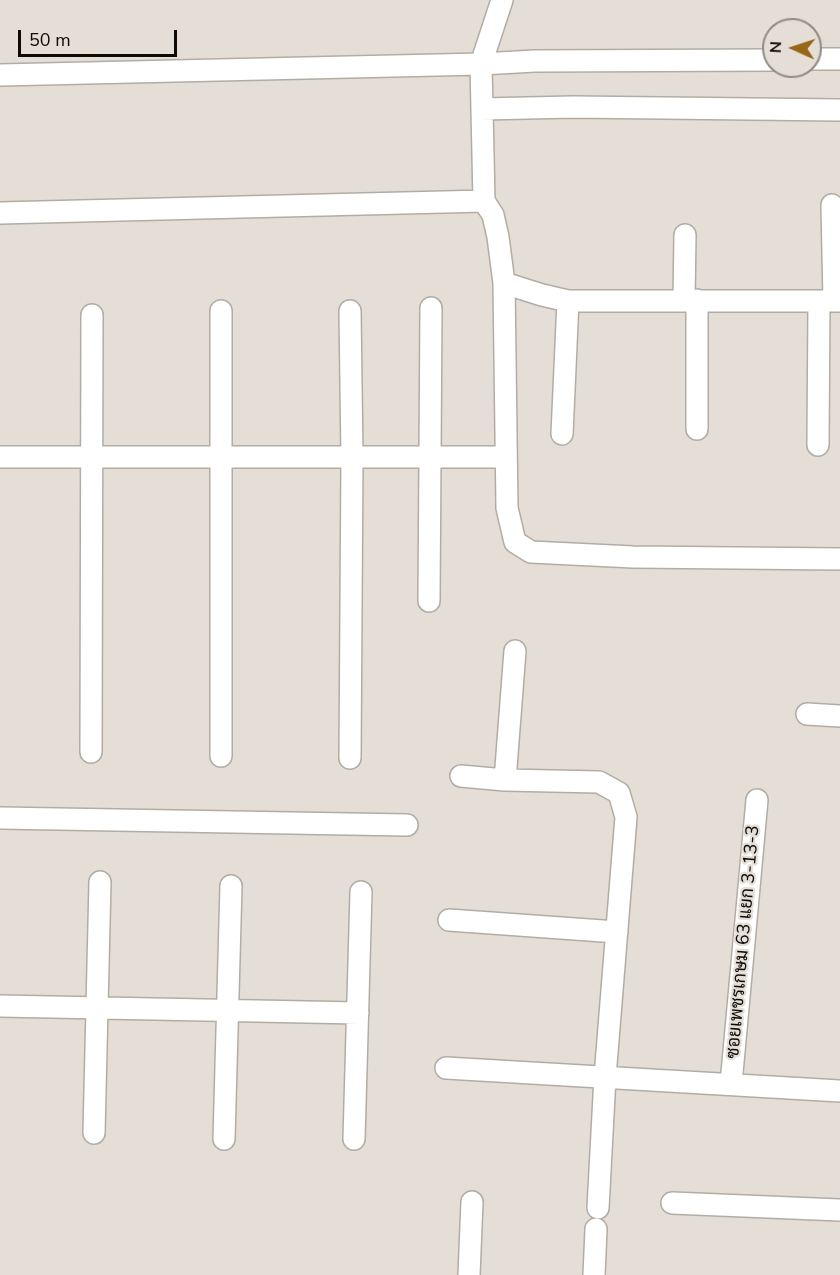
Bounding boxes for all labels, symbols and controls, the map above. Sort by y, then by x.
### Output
scale bar [21,18,180,56]
north arrow [762,18,822,78]
text: 50 m [29,28,71,52]
text: N [765,41,787,54]
street label: ซอยเพชรเกษม 63 แยก 3-13-3 [723,824,765,1060]

